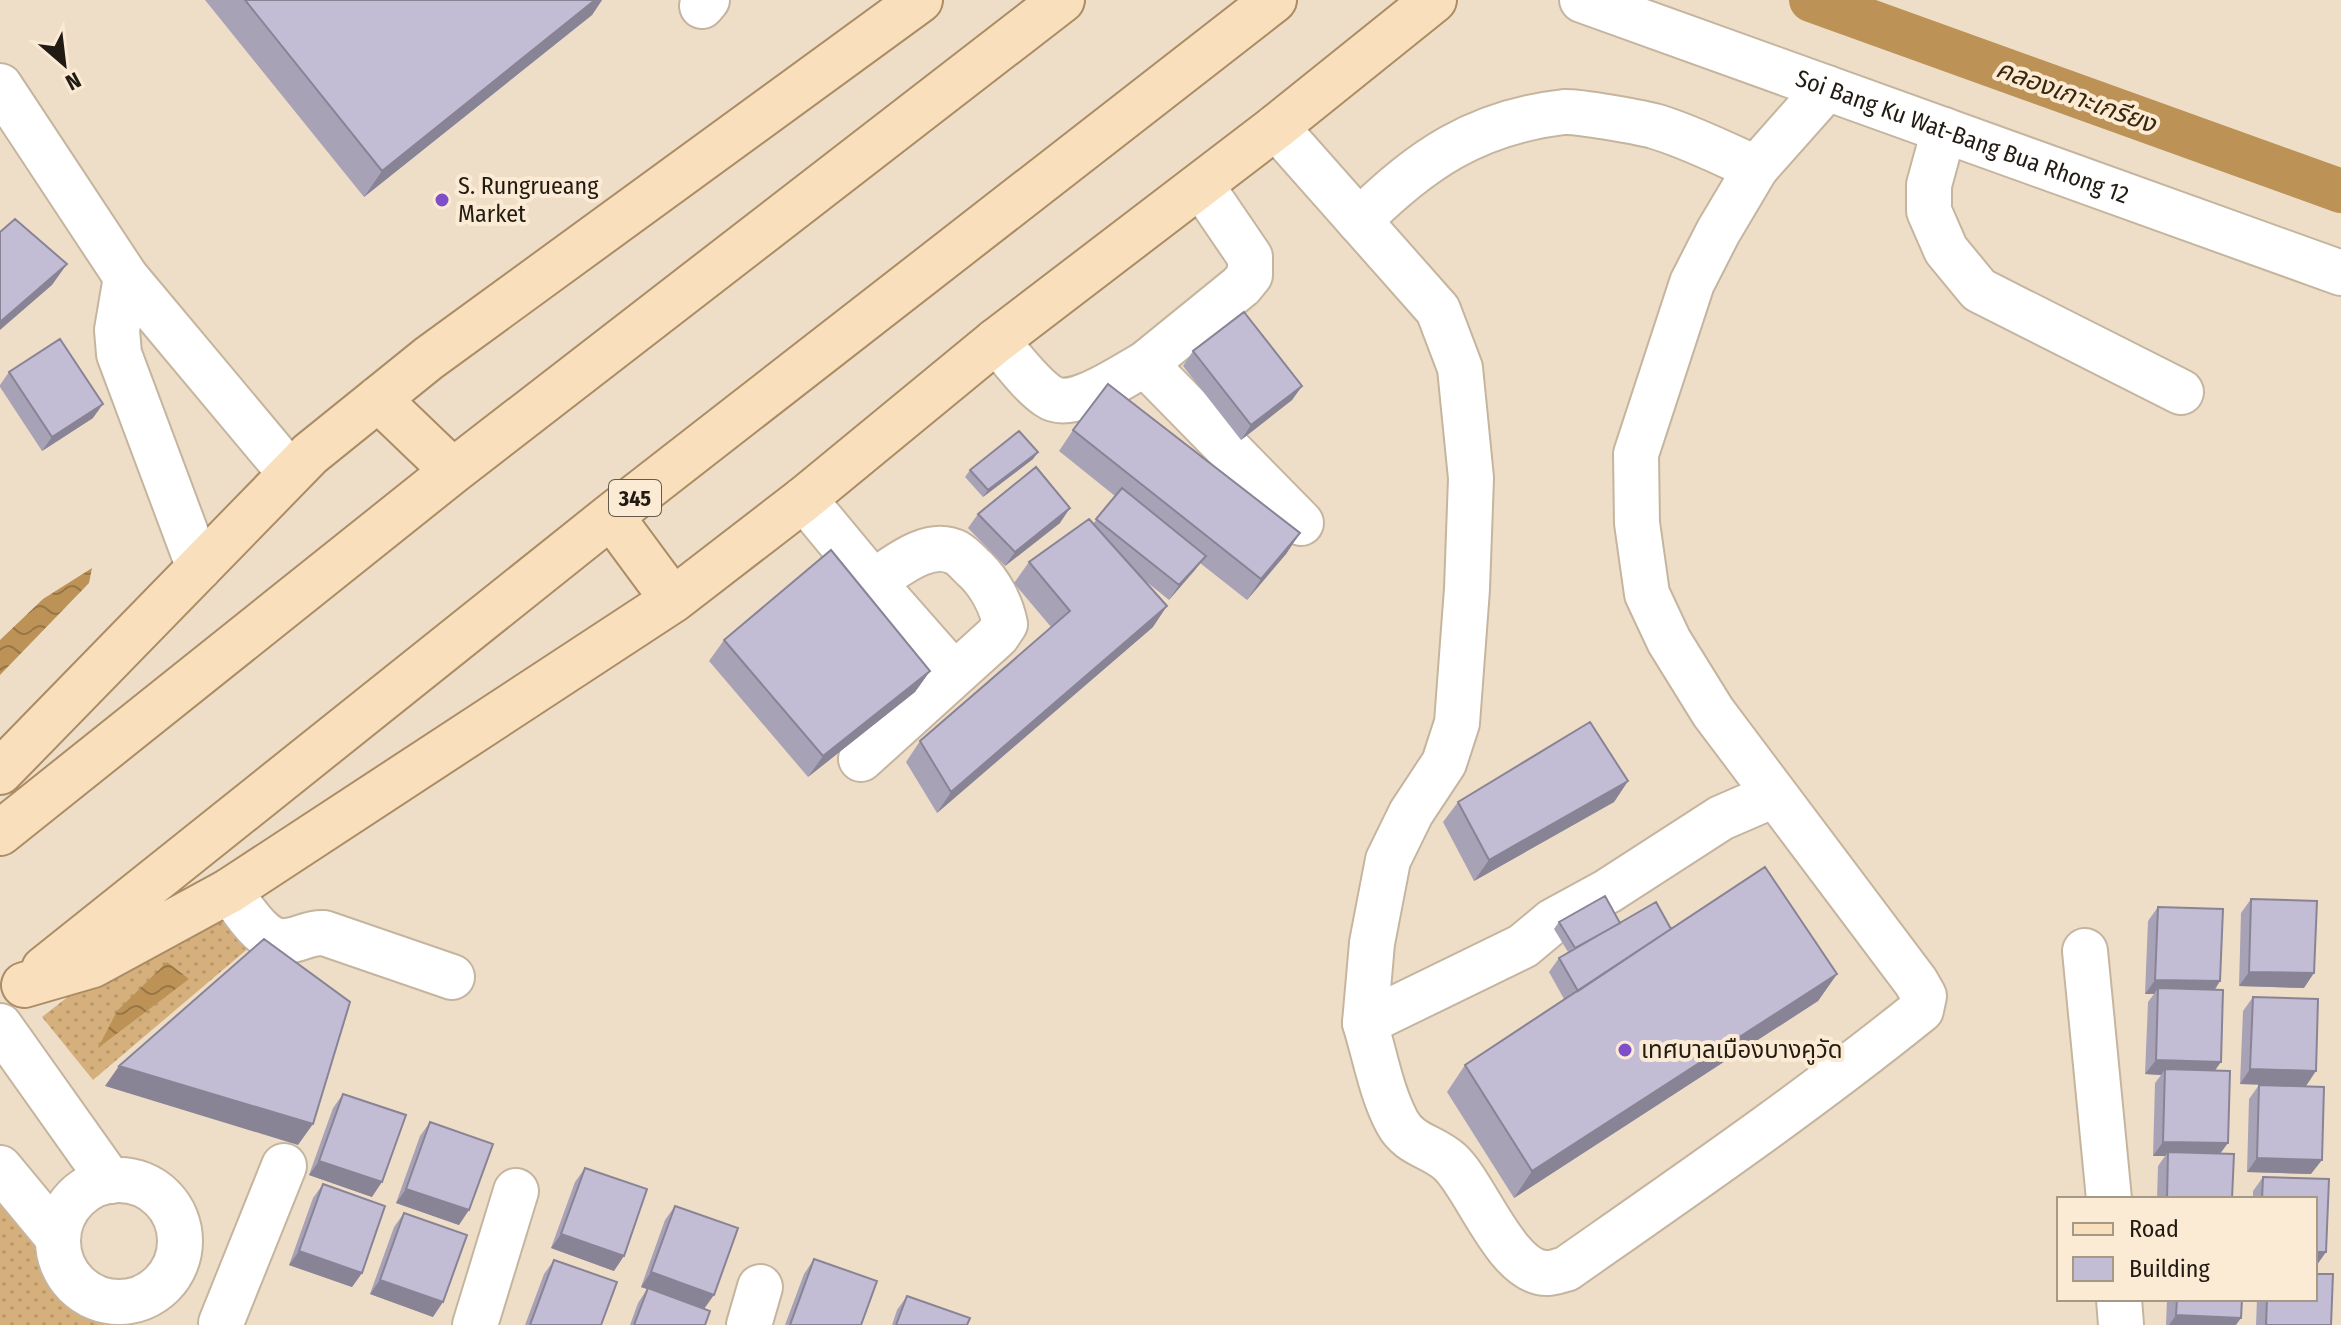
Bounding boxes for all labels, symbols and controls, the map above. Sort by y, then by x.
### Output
north arrow [24,24,104,104]
water label: คลองเกาะเกรียง [1992,53,2161,140]
street label: Soi Bang Ku Wat-Bang Bua Rhong 12 [1792,64,2132,209]
text: N [61,66,85,96]
place label: S. Rungrueang Market [458,172,599,228]
marker: S. Rungrueang Market [433,191,451,209]
road number: 345 [609,480,661,516]
place label: เทศบาลเมืองบางคูวัด [1641,1036,1843,1065]
marker: เทศบาลเมืองบางคูวัด [1616,1041,1634,1059]
legend [2057,1197,2317,1301]
text: Road [2129,1215,2179,1243]
text: Building [2129,1255,2211,1283]

